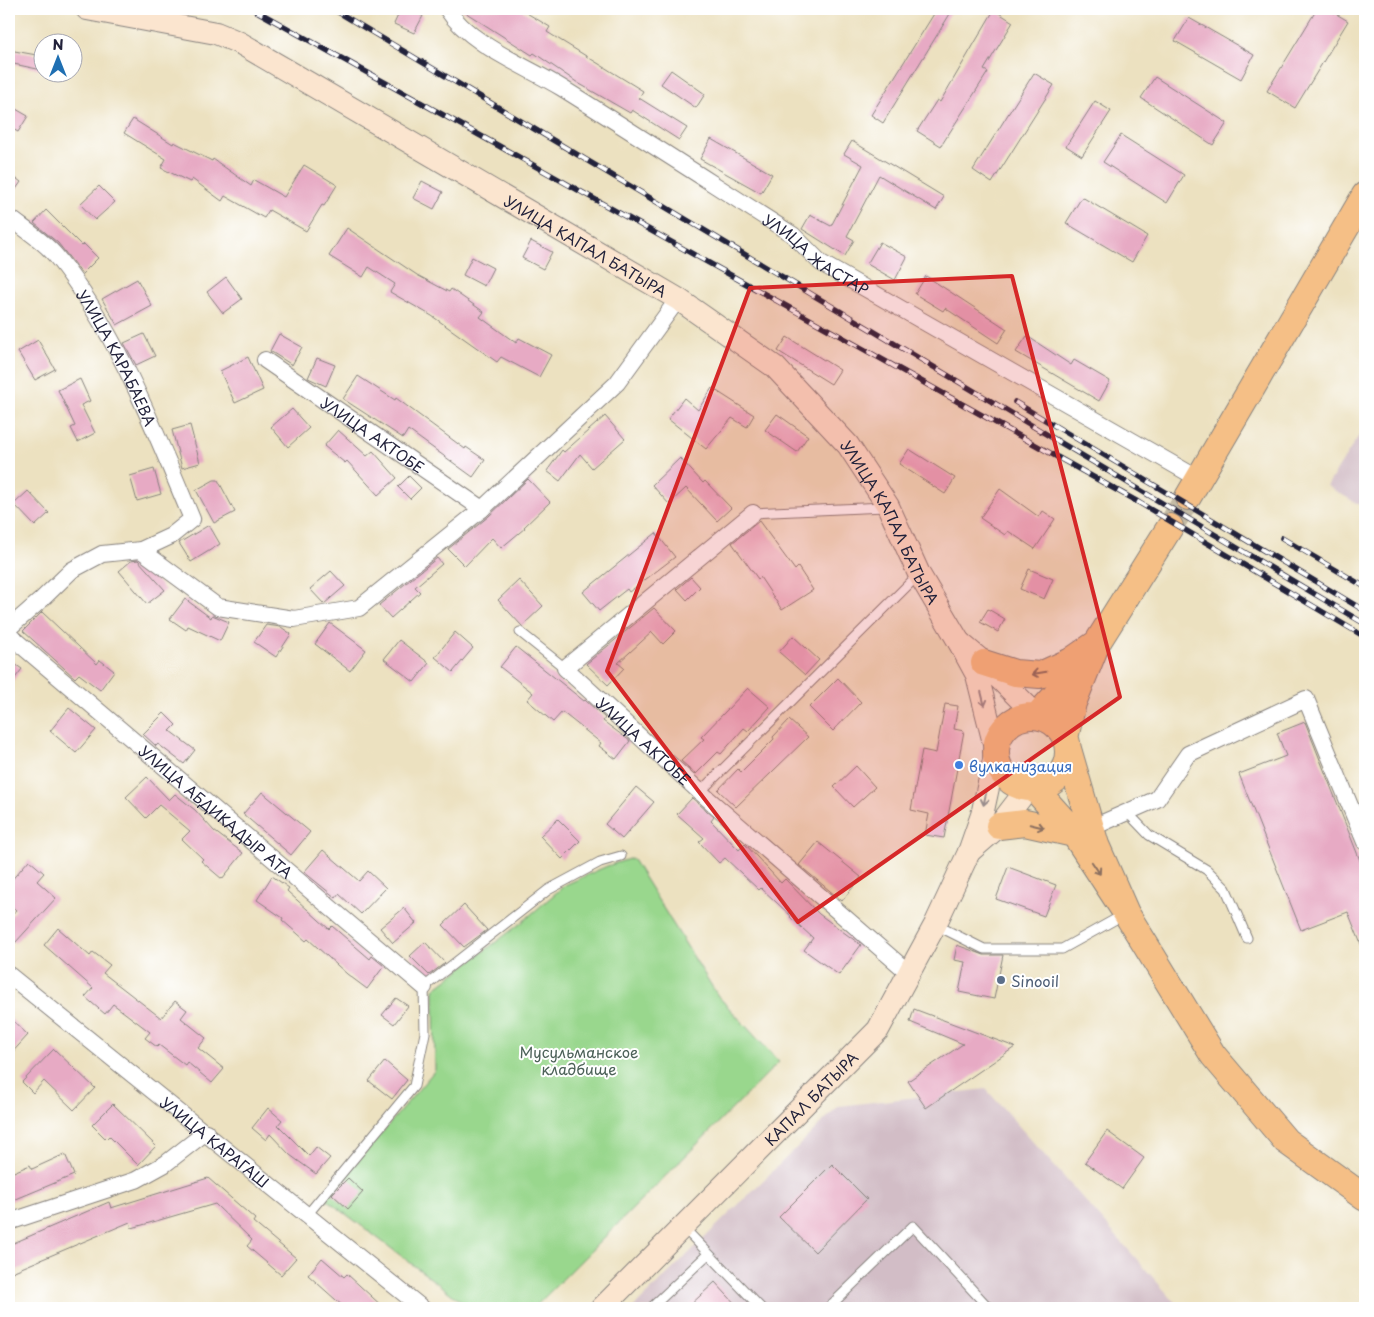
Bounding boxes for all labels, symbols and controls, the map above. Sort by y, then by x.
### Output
north arrow [32,32,82,82]
text: N [52,34,64,55]
street label: УЛИЦА КАПАЛ БАТЫРА [500,189,672,302]
street label: УЛИЦА ЖАСТАР [759,208,874,300]
street label: УЛИЦА КАРАБАЕВА [72,284,163,429]
street label: УЛИЦА АКТОБЕ [317,390,429,478]
street label: УЛИЦА КАПАЛ БАТЫРА [836,435,946,608]
one-way arrow [1032,668,1048,678]
street label: УЛИЦА АКТОБЕ [592,691,696,790]
one-way arrow [979,691,988,707]
street label: УЛИЦА АБДИКАДЫР АТА [135,739,298,883]
place label: вулканизация [969,754,1072,777]
marker: вулканизация [953,759,965,771]
one-way arrow [980,790,990,806]
one-way arrow [1028,821,1044,831]
one-way arrow [1091,861,1101,875]
place label: Sinooil [1011,969,1059,992]
marker: Sinooil [995,974,1007,986]
park label: Мусульманское кладбище [519,1040,639,1080]
street label: КАПАЛ БАТЫРА [758,1046,863,1150]
street label: УЛИЦА КАРАГАШ [156,1090,275,1192]

